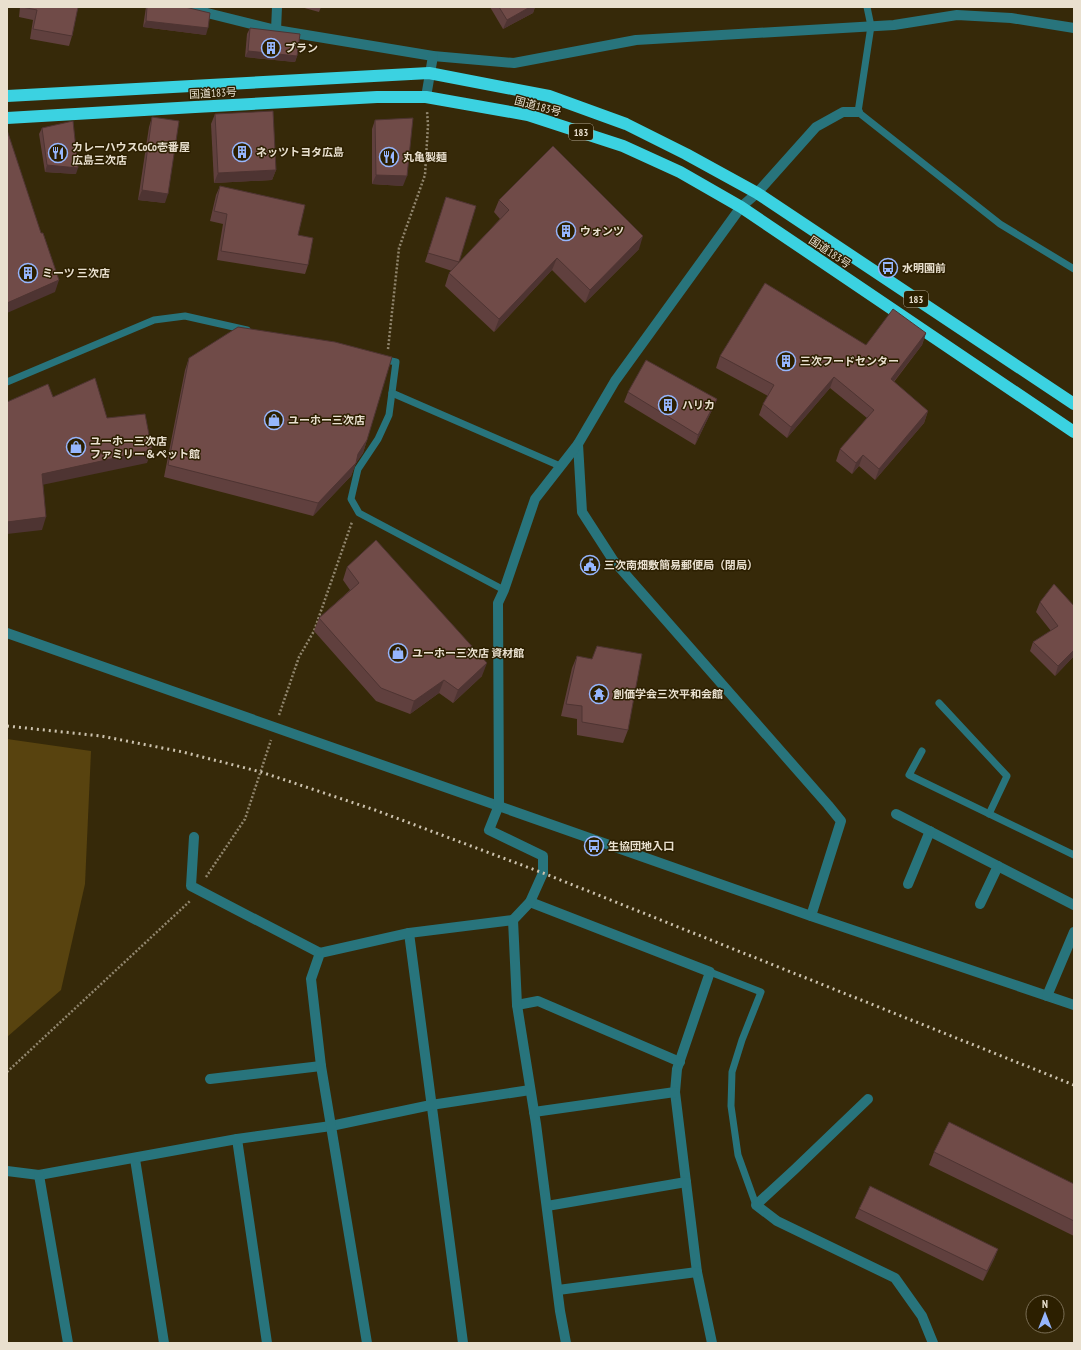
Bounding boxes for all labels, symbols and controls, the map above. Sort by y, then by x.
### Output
building icon: ブラン [260,37,282,59]
place label: ブラン [285,41,318,55]
street label: 国道183号 [189,85,237,101]
street label: 国道183号 [513,93,563,119]
road number: 183 [569,124,593,140]
place label: カレーハウスCoCo壱番屋 広島三次店 [72,140,190,167]
building icon: ネッツトヨタ広島 [231,141,253,163]
restaurant icon: カレーハウスCoCo壱番屋 広島三次店 [47,142,69,164]
place label: ネッツトヨタ広島 [256,145,344,159]
restaurant icon: 丸亀製麺 [378,146,400,168]
place label: 丸亀製麺 [403,150,447,164]
building icon: ウォンツ [555,220,577,242]
place label: ウォンツ [580,224,624,238]
street label: 国道183号 [806,233,854,271]
bus stop icon: 水明園前 [877,257,899,279]
place label: 水明園前 [902,261,946,275]
building icon: ミーツ 三次店 [17,262,39,284]
place label: ミーツ 三次店 [42,266,110,280]
road number: 183 [904,291,928,307]
building icon: 三次フードセンター [775,350,797,372]
place label: 三次フードセンター [800,354,899,368]
building icon: ハリカ [657,394,679,416]
place label: ハリカ [682,398,715,412]
shop icon: ユーホー三次店 [263,409,285,431]
place label: ユーホー三次店 [288,413,365,427]
place label: ユーホー三次店 ファミリー＆ペット館 [90,434,200,461]
shop icon: ユーホー三次店 ファミリー＆ペット館 [65,436,87,458]
public building icon: 三次南畑敷簡易郵便局（閉局） [579,554,601,576]
place label: 三次南畑敷簡易郵便局（閉局） [604,558,758,572]
shop icon: ユーホー三次店 資材館 [387,642,409,664]
place label: ユーホー三次店 資材館 [412,646,524,660]
temple icon: 創価学会三次平和会館 [588,683,610,705]
place label: 創価学会三次平和会館 [613,687,723,701]
bus stop icon: 生協団地入口 [583,835,605,857]
place label: 生協団地入口 [608,839,674,853]
north arrow [1025,1294,1065,1334]
text: N [1042,1297,1048,1311]

